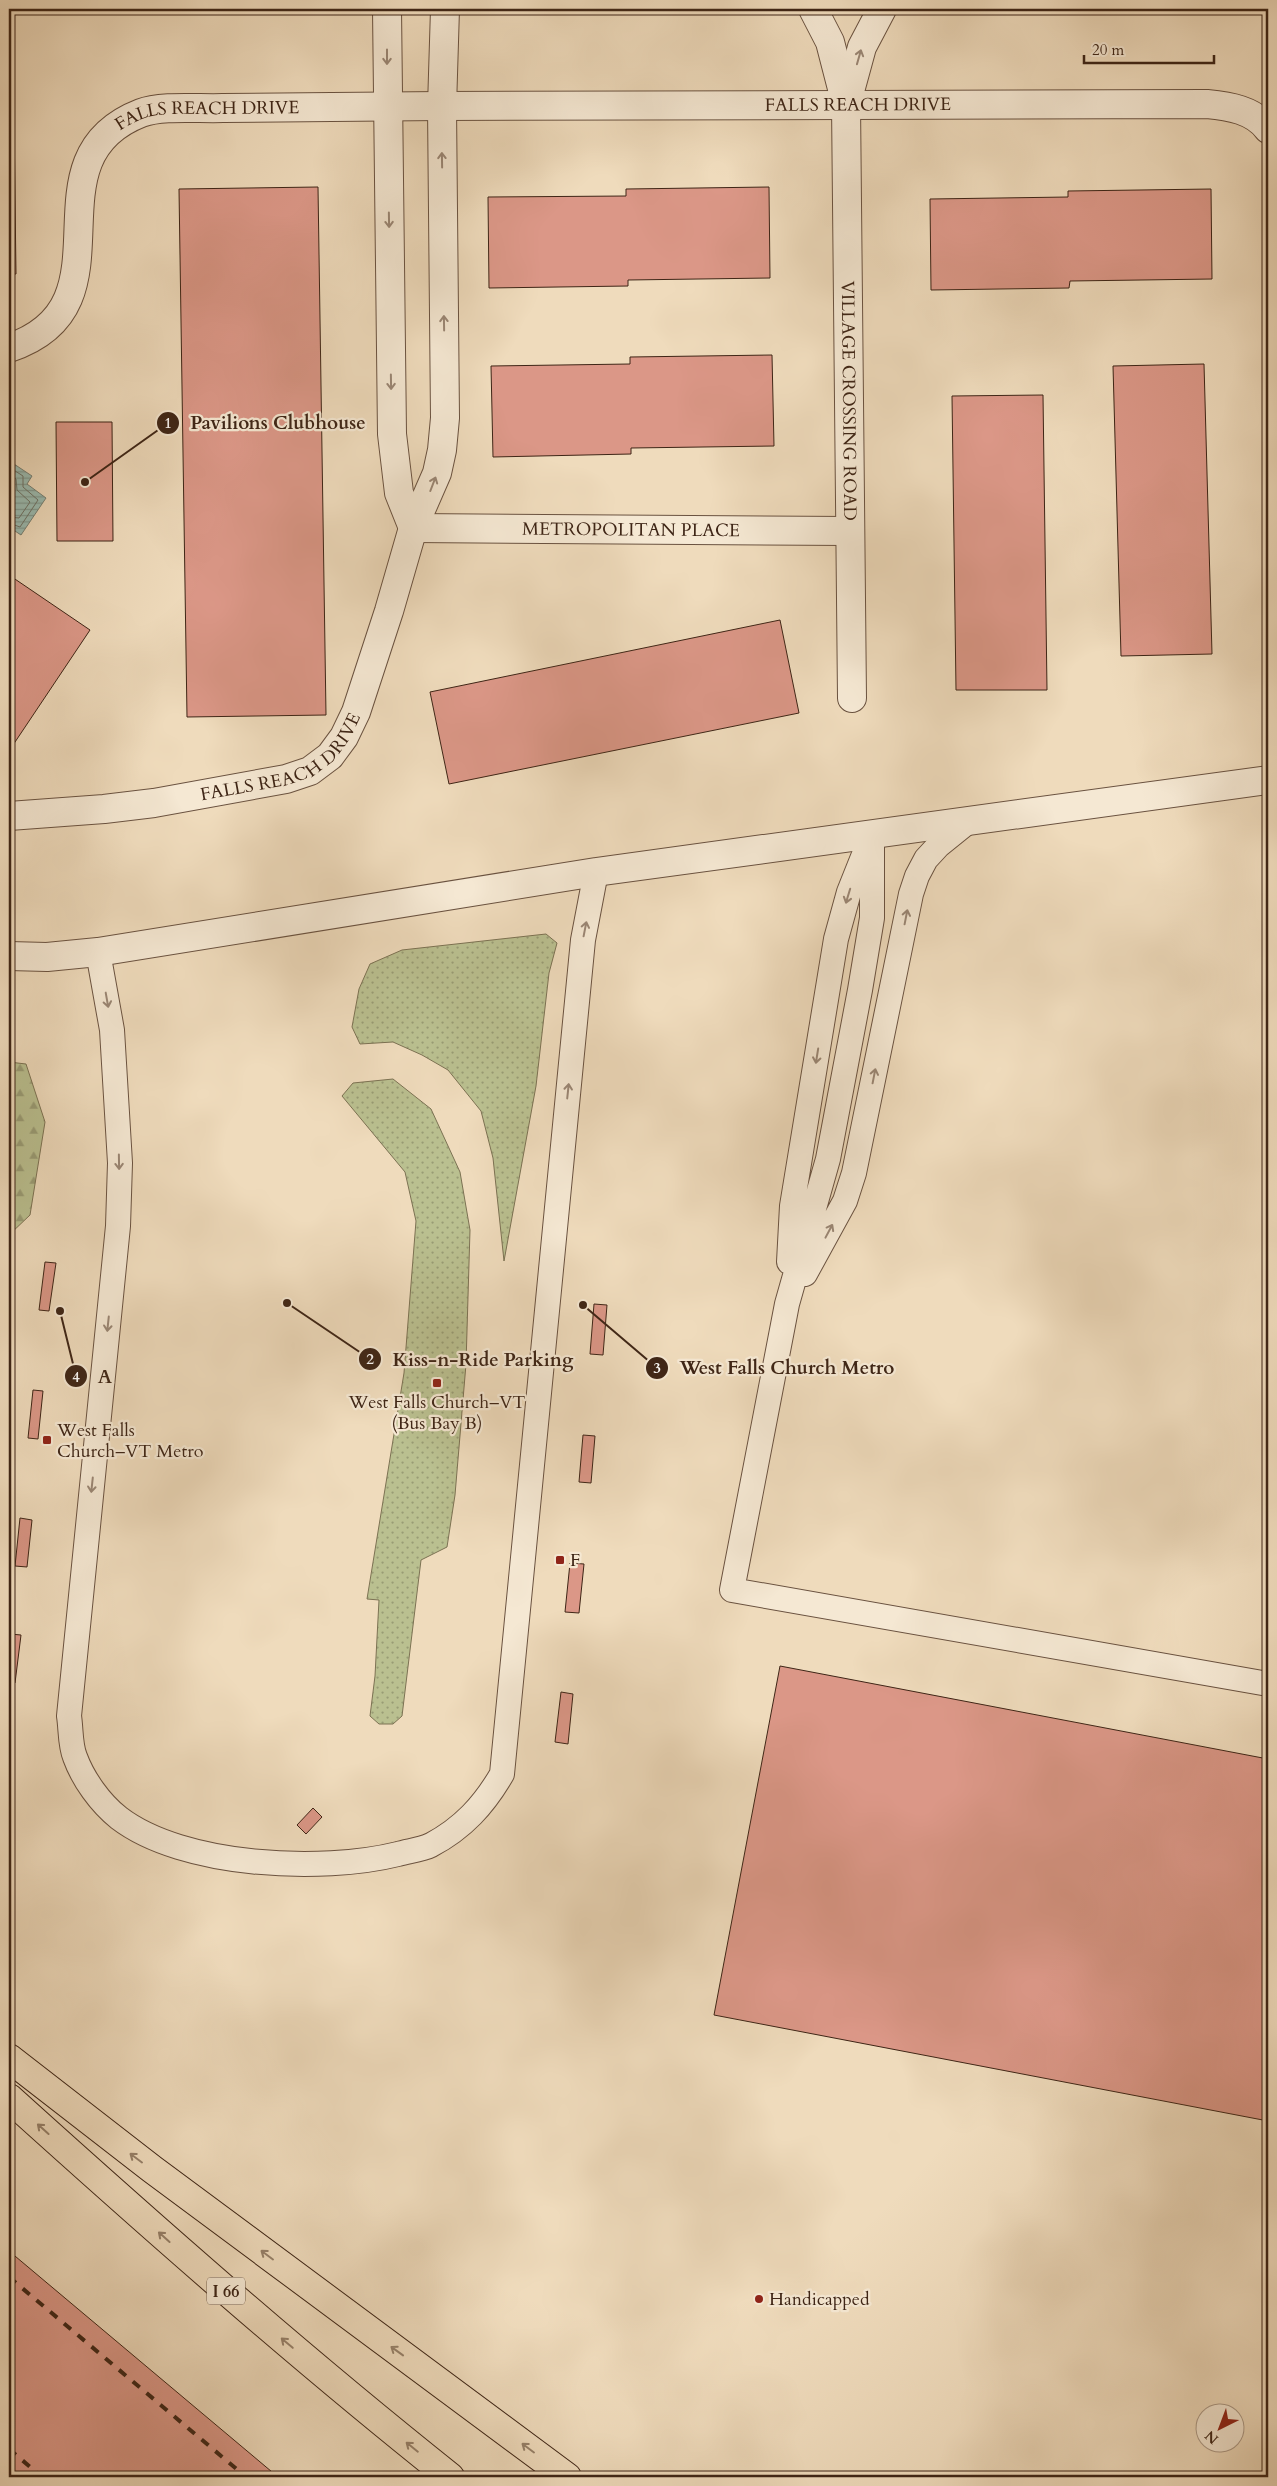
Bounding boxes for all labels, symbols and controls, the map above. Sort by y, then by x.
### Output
scale bar [1084,32,1214,64]
text: 20 m [1092,40,1124,60]
one-way arrow [382,49,392,65]
one-way arrow [855,49,865,65]
street label: FALLS REACH DRIVE [765,92,951,118]
street label: FALLS REACH DRIVE [110,95,299,137]
one-way arrow [437,153,447,169]
one-way arrow [384,212,394,228]
street label: VILLAGE CROSSING ROAD [835,281,862,521]
one-way arrow [439,315,449,332]
one-way arrow [386,374,396,390]
callout: Pavilions Clubhouse [156,406,376,440]
text: Pavilions Clubhouse [190,410,366,436]
text: 1 [164,413,172,433]
one-way arrow [429,477,438,492]
street label: METROPOLITAN PLACE [522,517,740,543]
street label: FALLS REACH DRIVE [198,709,367,807]
one-way arrow [842,888,852,904]
one-way arrow [902,909,911,925]
one-way arrow [581,921,590,937]
one-way arrow [103,991,112,1007]
one-way arrow [812,1047,822,1063]
one-way arrow [869,1068,879,1084]
one-way arrow [563,1083,573,1099]
one-way arrow [114,1153,124,1169]
one-way arrow [825,1224,834,1239]
one-way arrow [103,1315,113,1331]
callout: Kiss-n-Ride Parking [358,1342,583,1376]
text: Kiss-n-Ride Parking [393,1347,574,1373]
text: 2 [366,1349,374,1369]
callout: West Falls Church Metro [644,1351,904,1385]
text: West Falls Church Metro [679,1355,894,1381]
text: 3 [653,1358,661,1378]
callout: A [63,1359,122,1393]
text: A [98,1364,113,1390]
text: 4 [72,1367,80,1387]
marker: West Falls Church–VT (Bus Bay B) [431,1377,443,1389]
place label: West Falls Church–VT (Bus Bay B) [347,1390,526,1436]
place label: West Falls Church–VT Metro [56,1418,204,1464]
marker: West Falls Church–VT Metro [41,1434,53,1446]
one-way arrow [87,1477,97,1493]
place label: F [570,1548,580,1573]
marker: F [554,1554,566,1566]
one-way arrow [36,2123,49,2135]
one-way arrow [130,2152,143,2163]
one-way arrow [158,2231,171,2242]
one-way arrow [260,2250,274,2260]
road number: I 66 [207,2278,245,2304]
place label: Handicapped [769,2287,870,2312]
marker: Handicapped [753,2293,765,2305]
one-way arrow [281,2337,294,2349]
one-way arrow [391,2346,404,2357]
north arrow [1194,2404,1244,2454]
text: N [1201,2426,1223,2448]
one-way arrow [406,2441,419,2452]
one-way arrow [521,2443,535,2453]

